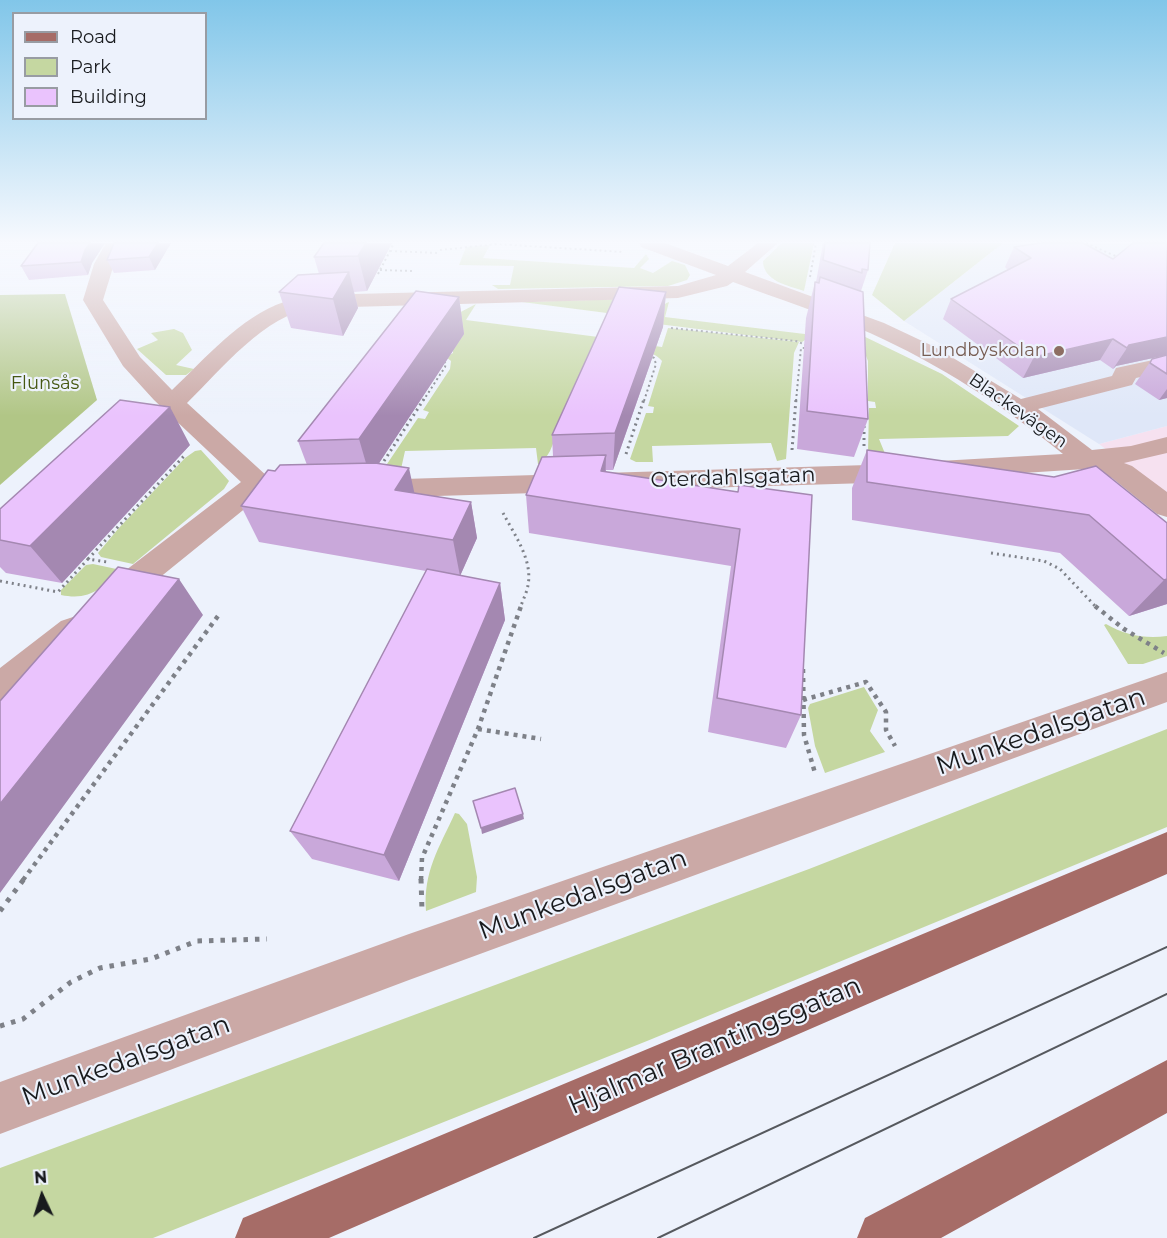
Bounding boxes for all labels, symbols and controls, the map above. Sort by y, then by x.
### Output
legend [12,12,207,120]
text: Road [70,26,117,48]
text: Park [70,56,111,78]
text: Building [70,86,147,108]
place label: Lundbyskolan [920,340,1047,362]
marker: Lundbyskolan [1052,344,1066,358]
street label: Blackevägen [964,369,1072,453]
park label: Flunsås [11,373,79,395]
street label: Oterdahlsgatan [650,463,816,493]
street label: Munkedalsgatan [932,682,1150,782]
street label: Munkedalsgatan [475,843,691,947]
street label: Hjalmar Brantingsgatan [564,970,866,1122]
street label: Munkedalsgatan [18,1009,234,1113]
north arrow [12,1166,72,1226]
text: N [34,1168,48,1187]

